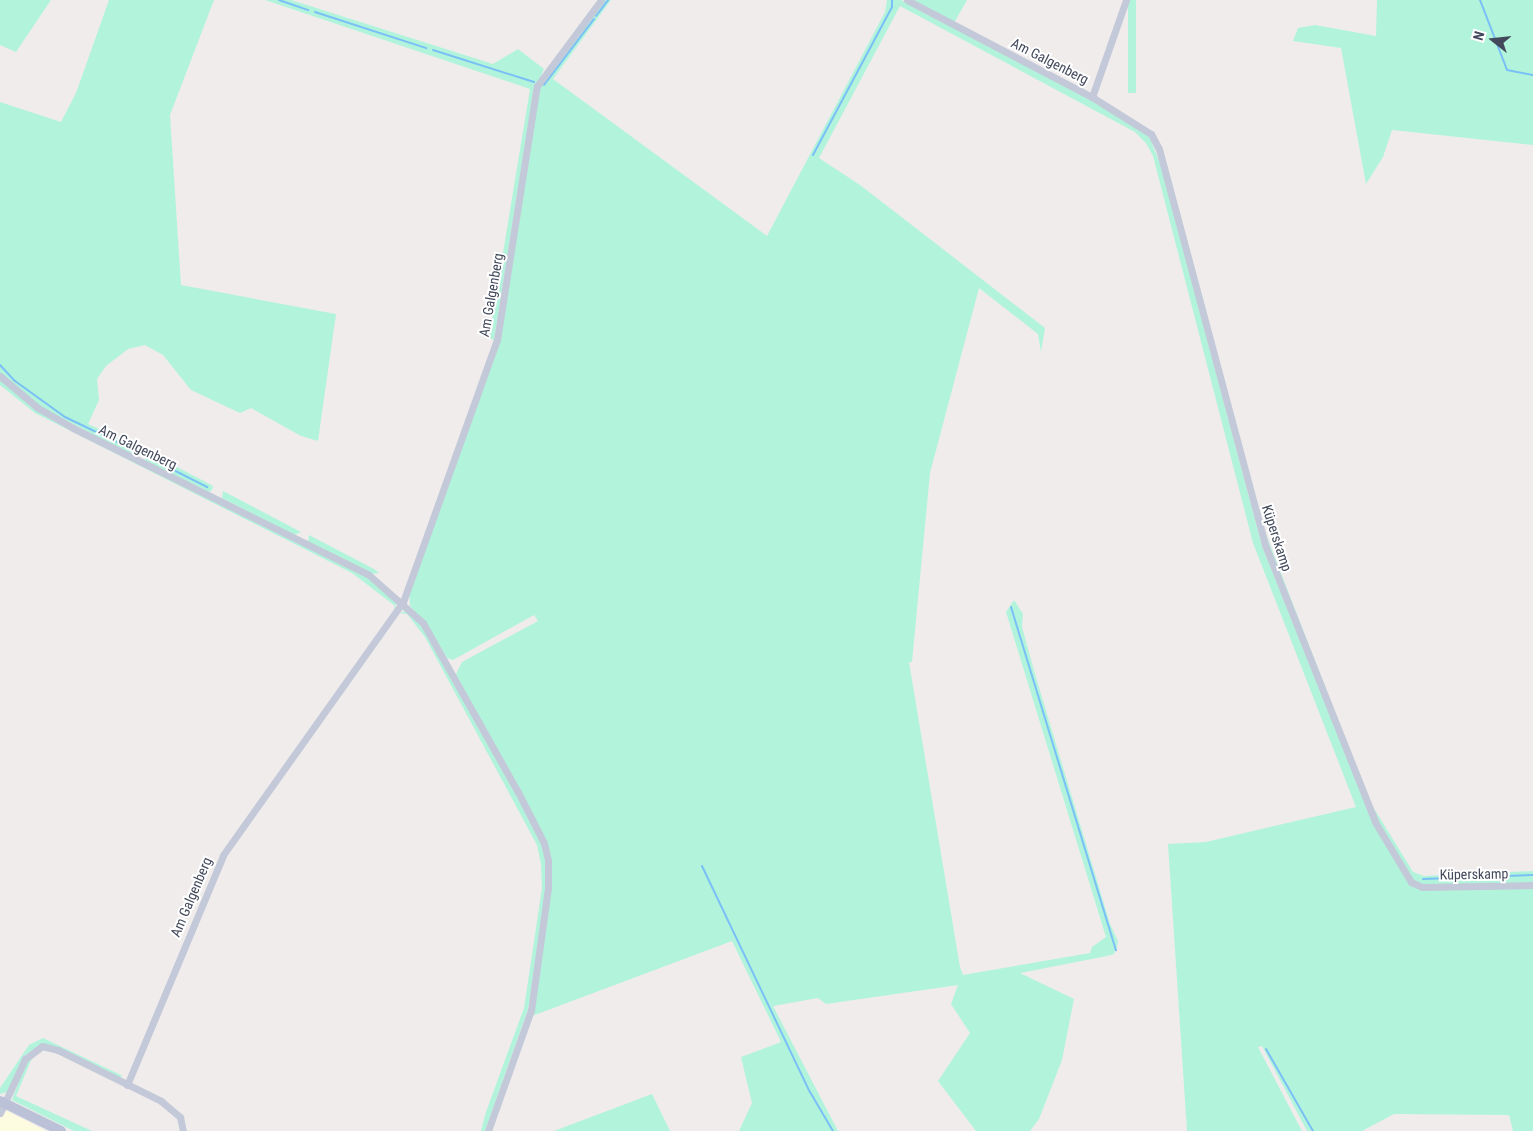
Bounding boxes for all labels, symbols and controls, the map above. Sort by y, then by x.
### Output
north arrow [1468,15,1518,65]
text: N [1470,30,1487,42]
street label: Am Galgenberg [1008,34,1092,88]
street label: Am Galgenberg [475,252,507,338]
street label: Am Galgenberg [96,421,180,473]
street label: Küperskamp [1258,503,1296,573]
street label: Am Galgenberg [167,855,215,939]
street label: Küperskamp [1439,865,1509,883]

